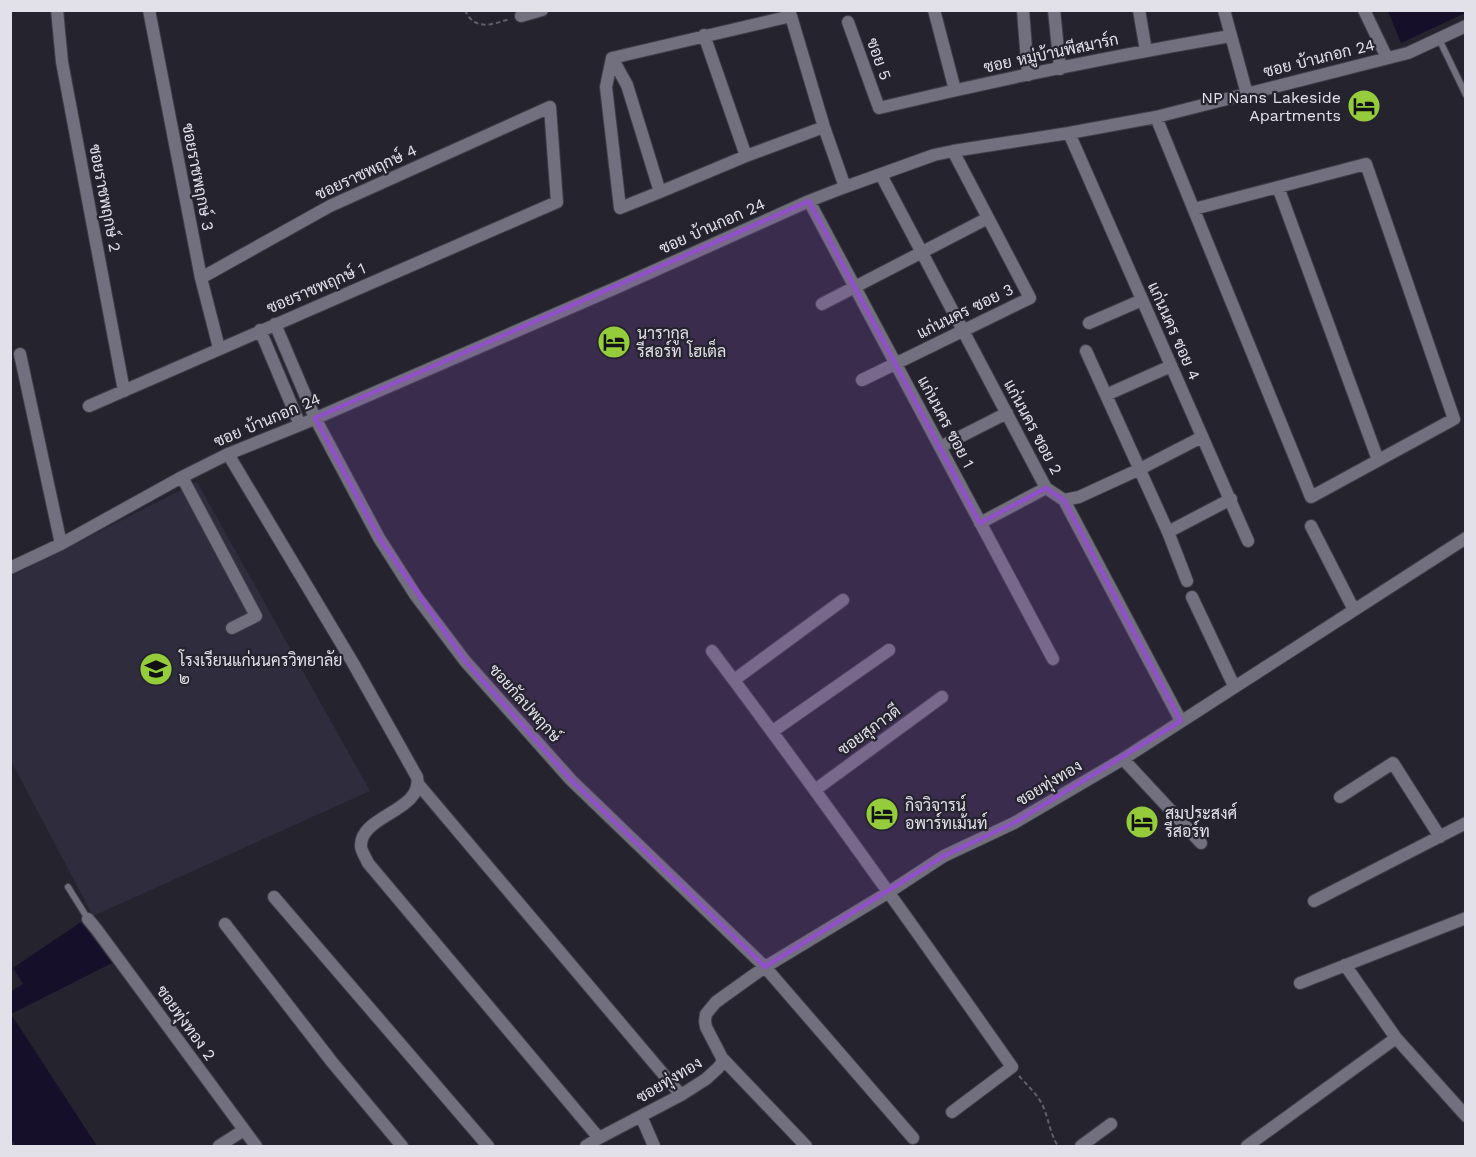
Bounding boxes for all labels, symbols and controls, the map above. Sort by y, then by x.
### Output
street label: ซอย หมู่บ้านพีสมาร์ก [981,26,1121,79]
street label: ซอย บ้านกอก 24 [1261,34,1377,81]
street label: ซอย 5 [863,35,895,83]
place label: NP Nans Lakeside Apartments [1201,88,1341,125]
hotel icon: NP Nans Lakeside Apartments [1346,88,1382,124]
street label: ซอยราชพฤกษ์ 3 [178,121,221,232]
street label: ซอยราชพฤกษ์ 4 [311,137,420,204]
street label: ซอยราชพฤกษ์ 2 [85,142,128,253]
street label: ซอย บ้านกอก 24 [656,193,768,258]
street label: ซอยราชพฤกษ์ 1 [262,256,368,317]
street label: แก่นนคร ซอย 3 [913,279,1016,343]
street label: แก่นนคร ซอย 4 [1144,279,1205,383]
hotel icon: นารากูล รีสอร์ท โฮเต็ล [596,324,632,360]
place label: นารากูล รีสอร์ท โฮเต็ล [636,324,726,361]
street label: แก่นนคร ซอย 1 [914,372,979,471]
street label: แก่นนคร ซอย 2 [1000,376,1067,478]
street label: ซอย บ้านกอก 24 [210,388,323,451]
place label: โรงเรียนแก่นนครวิทยาลัย ๒ [178,649,342,688]
school or university icon: โรงเรียนแก่นนครวิทยาลัย ๒ [138,651,174,687]
street label: ซอยกัลปพฤกษ์ [485,658,567,746]
street label: ซอยสุภาวดี [833,699,905,761]
street label: ซอยทุ่งทอง [1012,755,1086,812]
place label: กิจวิจารน์ อพาร์ทเม้นท์ [905,793,987,833]
hotel icon: กิจวิจารน์ อพาร์ทเม้นท์ [864,796,900,832]
place label: สมประสงศ์ รีสอร์ท [1164,801,1237,841]
hotel icon: สมประสงศ์ รีสอร์ท [1124,804,1160,840]
street label: ซอยทุ่งทอง 2 [151,981,220,1065]
street label: ซอยทุ่งทอง [632,1052,706,1109]

